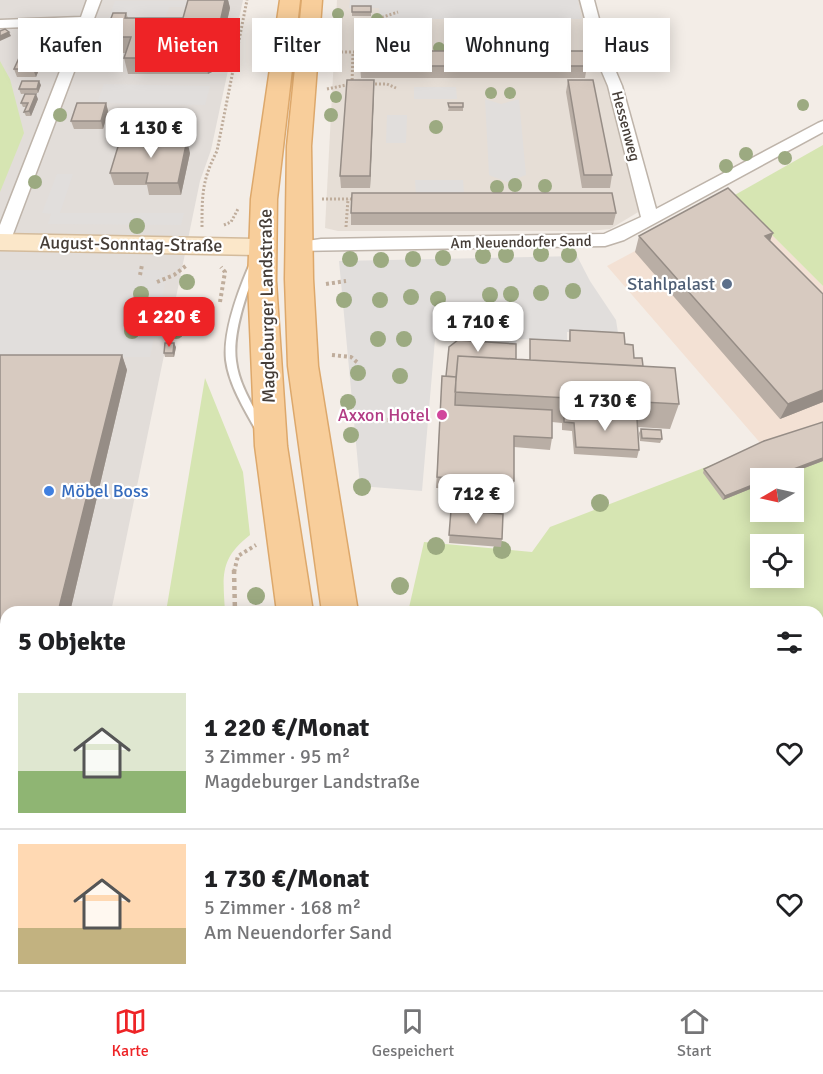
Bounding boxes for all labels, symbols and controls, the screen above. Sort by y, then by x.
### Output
chip: Kaufen [18,18,123,72]
chip: Mieten [135,18,240,72]
chip: Filter [252,18,342,72]
chip: Neu [354,18,432,72]
chip: Wohnung [444,18,571,72]
chip: Haus [583,18,670,72]
street label: Hessenweg [608,89,644,163]
pin: 1 130 € [96,108,206,159]
text: 1 130 € [120,115,182,140]
street label: Magdeburger Landstraße [254,209,280,403]
street label: August-Sonntag-Straße [39,231,223,257]
street label: Am Neuendorfer Sand [450,232,592,252]
place label: Stahlpalast [627,273,715,295]
marker: Stahlpalast [720,277,734,291]
pin: 1 220 € [114,297,224,348]
pin: 1 710 € [423,302,533,353]
text: 1 220 € [138,304,200,329]
text: 1 710 € [447,309,509,334]
pin: 1 730 € [550,381,660,432]
text: 1 730 € [574,388,636,413]
place label: Axxon Hotel [338,404,430,426]
marker: Axxon Hotel [435,408,449,422]
north arrow [750,468,804,522]
map controls [750,468,804,588]
pin: 712 € [434,474,518,525]
place label: Möbel Boss [61,480,149,502]
text: 712 € [452,481,500,506]
marker: Möbel Boss [42,484,56,498]
button: locate [750,534,804,588]
text: 5 Objekte [18,626,126,658]
icon: filters [773,626,806,659]
text: 1 220 €/Monat [204,712,369,744]
icon: home [66,717,138,789]
icon: heart [773,737,806,770]
text: 3 Zimmer · 95 m² [204,744,350,769]
text: Magdeburger Landstraße [204,769,420,794]
text: 1 730 €/Monat [204,863,369,895]
icon: home [66,868,138,940]
icon: heart [773,888,806,921]
text: 5 Zimmer · 168 m² [204,895,361,920]
text: Am Neuendorfer Sand [204,920,392,945]
tab: Karte [112,1005,149,1061]
tab: Gespeichert [372,1005,454,1061]
tab: Start [677,1005,711,1061]

